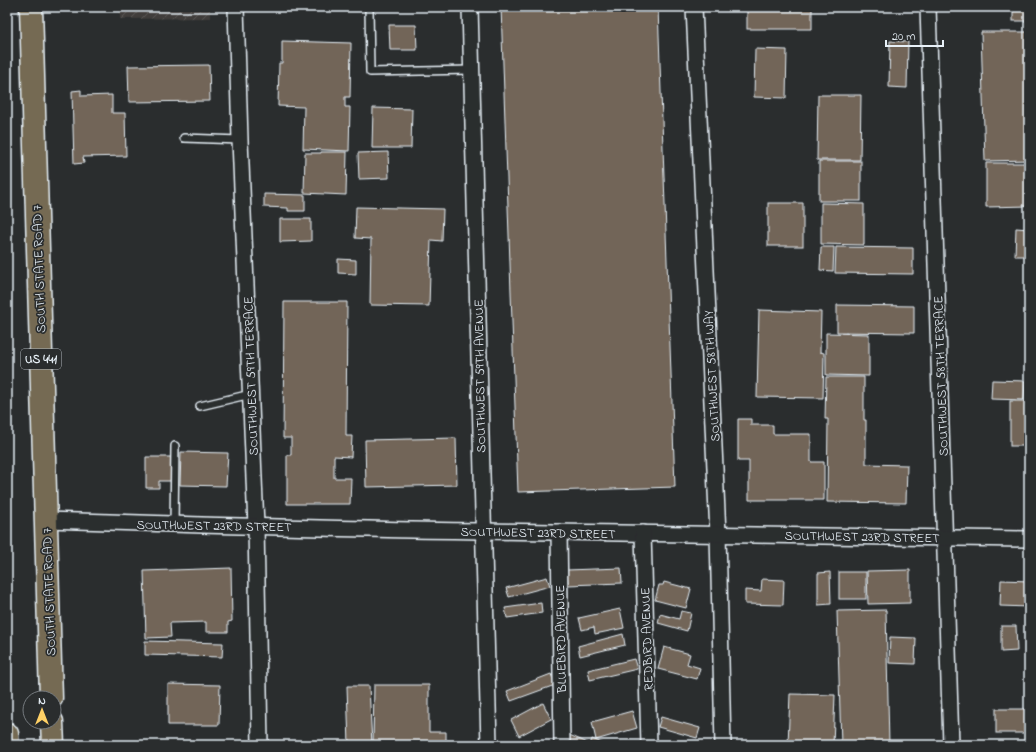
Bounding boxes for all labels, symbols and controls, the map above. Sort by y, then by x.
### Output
scale bar [886,22,943,48]
text: 20 m [892,28,915,46]
street label: SOUTH STATE ROAD 7 [28,204,51,333]
street label: SOUTHWEST 58TH TERRACE [929,295,954,456]
street label: SOUTHWEST 59TH TERRACE [239,296,264,456]
street label: SOUTHWEST 59TH AVENUE [470,299,491,453]
street label: SOUTHWEST 58TH WAY [700,310,725,442]
road number: US 441 [21,349,61,369]
street label: SOUTHWEST 23RD STREET [136,516,292,537]
street label: SOUTHWEST 23RD STREET [460,523,616,544]
street label: SOUTH STATE ROAD 7 [38,527,61,656]
street label: SOUTHWEST 23RD STREET [784,527,940,548]
street label: BLUEBIRD AVENUE [551,585,572,694]
street label: REDBIRD AVENUE [636,587,659,691]
north arrow [22,690,62,730]
text: N [38,693,46,709]

